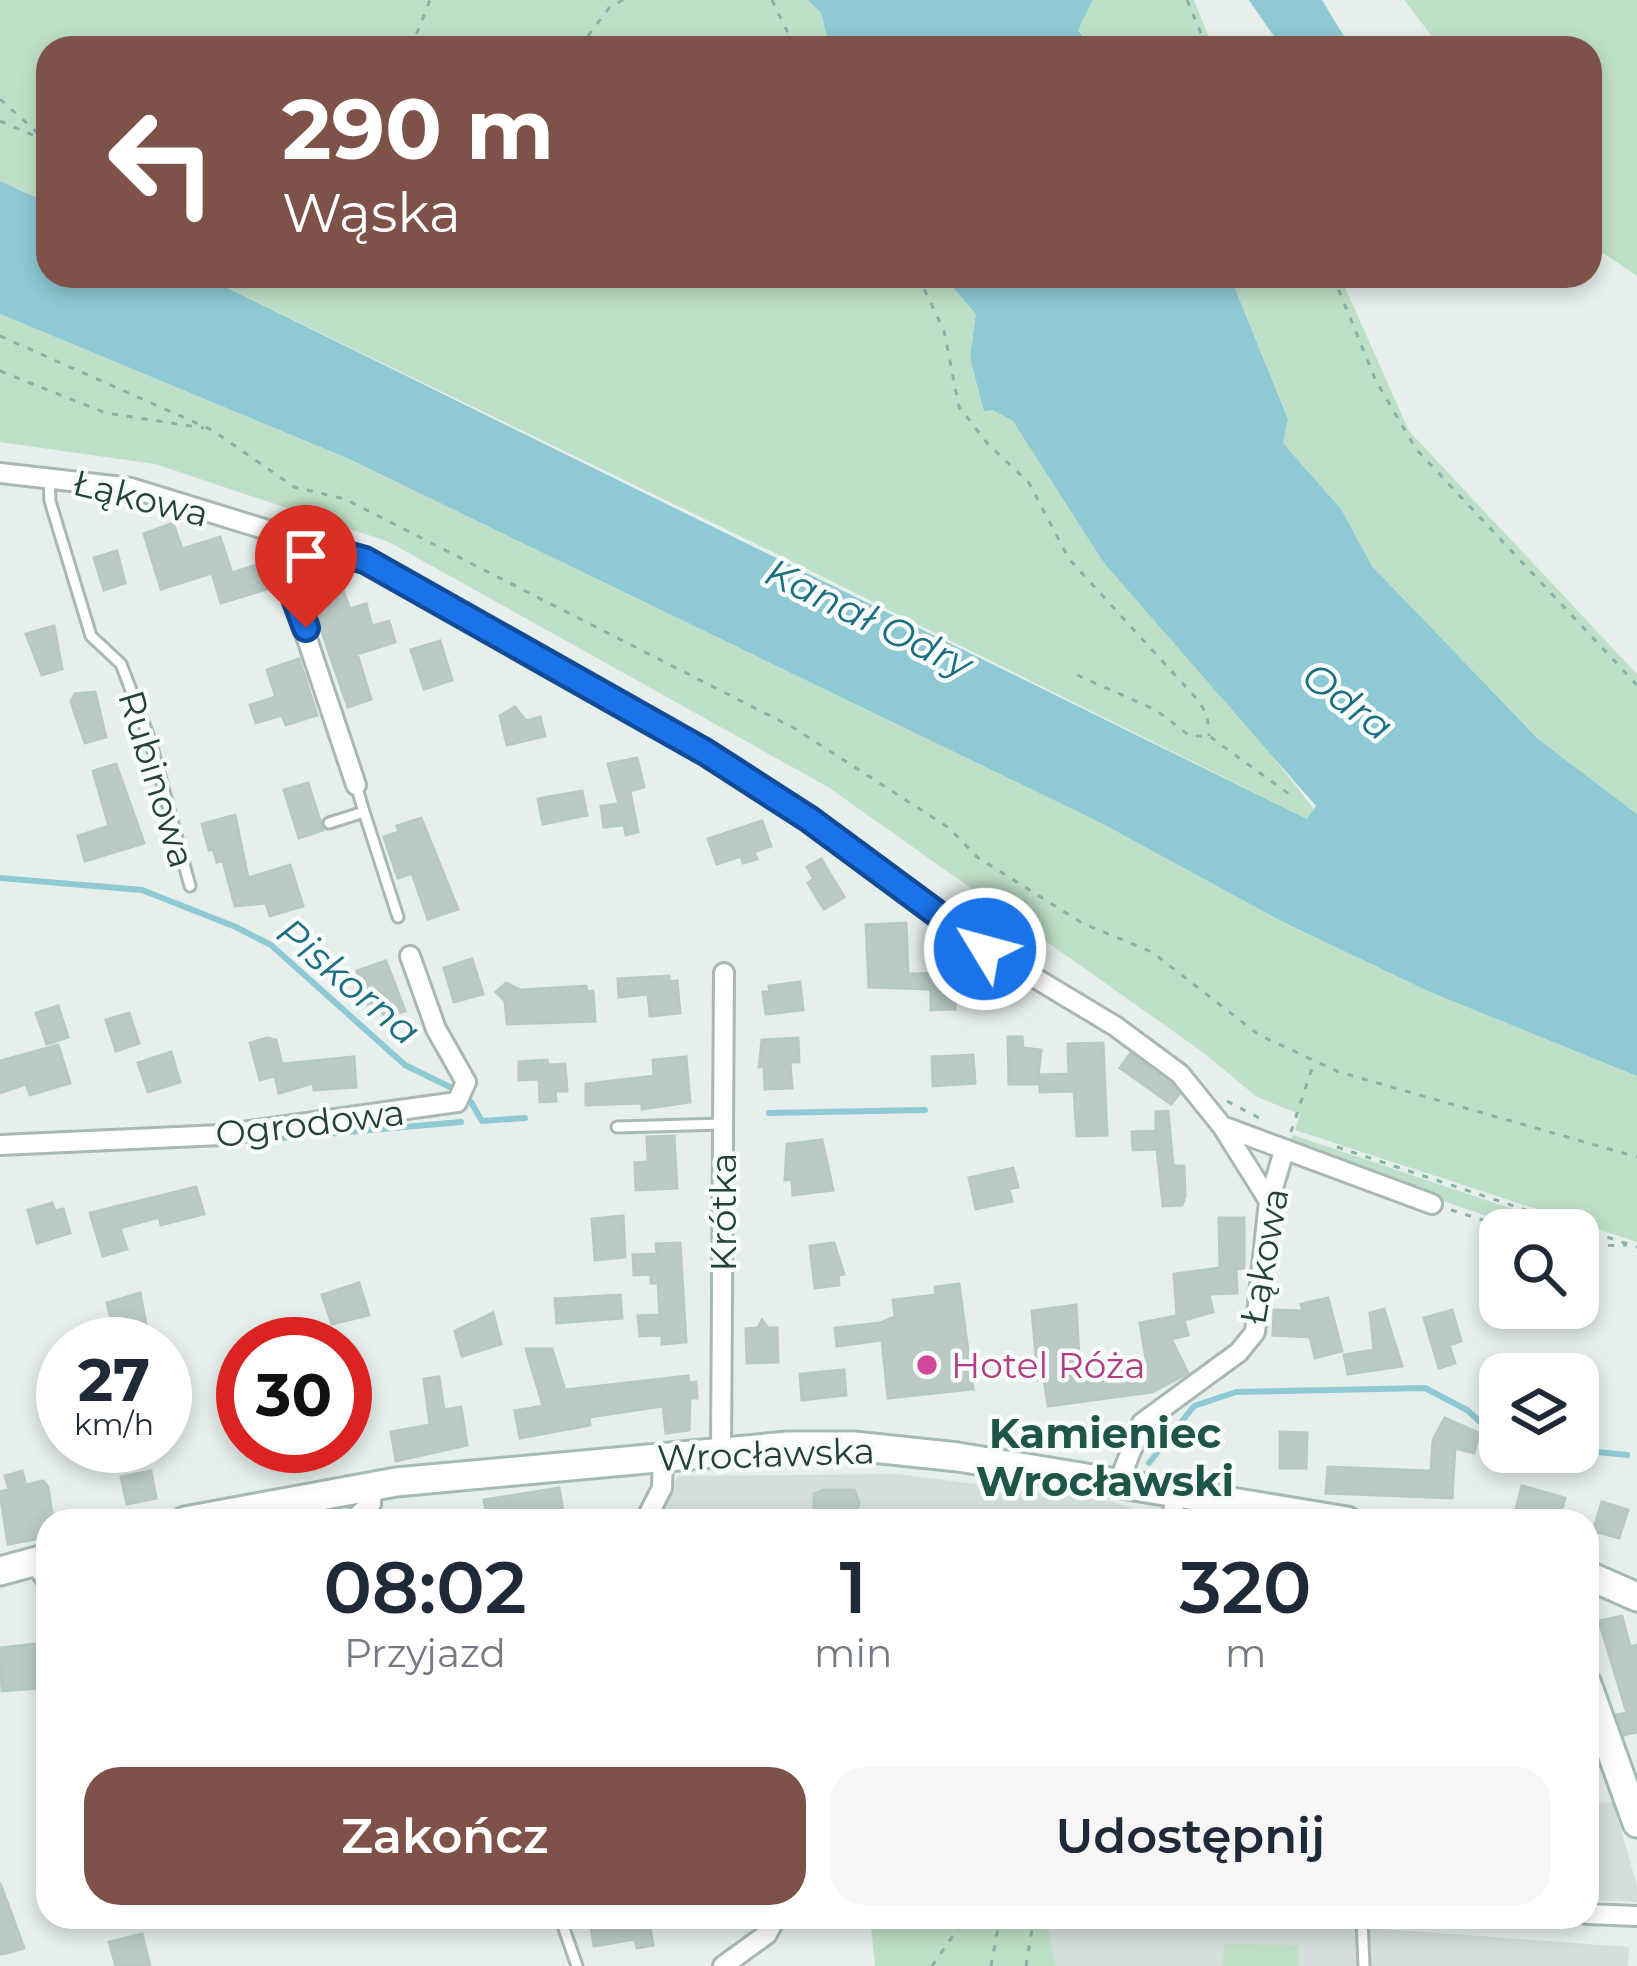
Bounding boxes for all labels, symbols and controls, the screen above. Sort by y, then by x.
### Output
text: 290 m [282,78,554,180]
icon: left [84,84,240,240]
text: Wąska [282,180,461,246]
street label: Łąkowa [69,460,213,536]
pin [255,505,357,628]
icon: arrive [273,523,339,589]
water label: Kanał Odry [758,547,983,690]
water label: Odra [1293,652,1403,750]
street label: Rubinowa [109,685,205,873]
position arrow [922,886,1048,1012]
water label: Piskorna [268,907,430,1055]
street label: Ogrodowa [213,1090,407,1156]
street label: Krótka [701,1153,745,1271]
street label: Łąkowa [1230,1184,1298,1328]
map controls [1479,1209,1599,1473]
button: search [1479,1209,1599,1329]
speed limit sign: 30 [216,1317,372,1473]
text: 27 [78,1343,150,1416]
place label: Hotel Róża [951,1343,1146,1387]
marker: Hotel Róża [914,1352,940,1378]
button: layers [1479,1353,1599,1473]
text: km/h [74,1406,154,1443]
district label: Kamieniec Wrocławski [976,1407,1234,1507]
street label: Wrocławska [656,1428,876,1480]
text: 08:02 [323,1543,527,1631]
text: 1 [839,1543,867,1631]
text: 320 [1180,1543,1312,1631]
text: Przyjazd [344,1629,506,1677]
text: min [814,1629,892,1677]
text: m [1225,1629,1266,1677]
button: Zakończ [84,1767,806,1905]
button: Udostępnij [830,1767,1551,1905]

